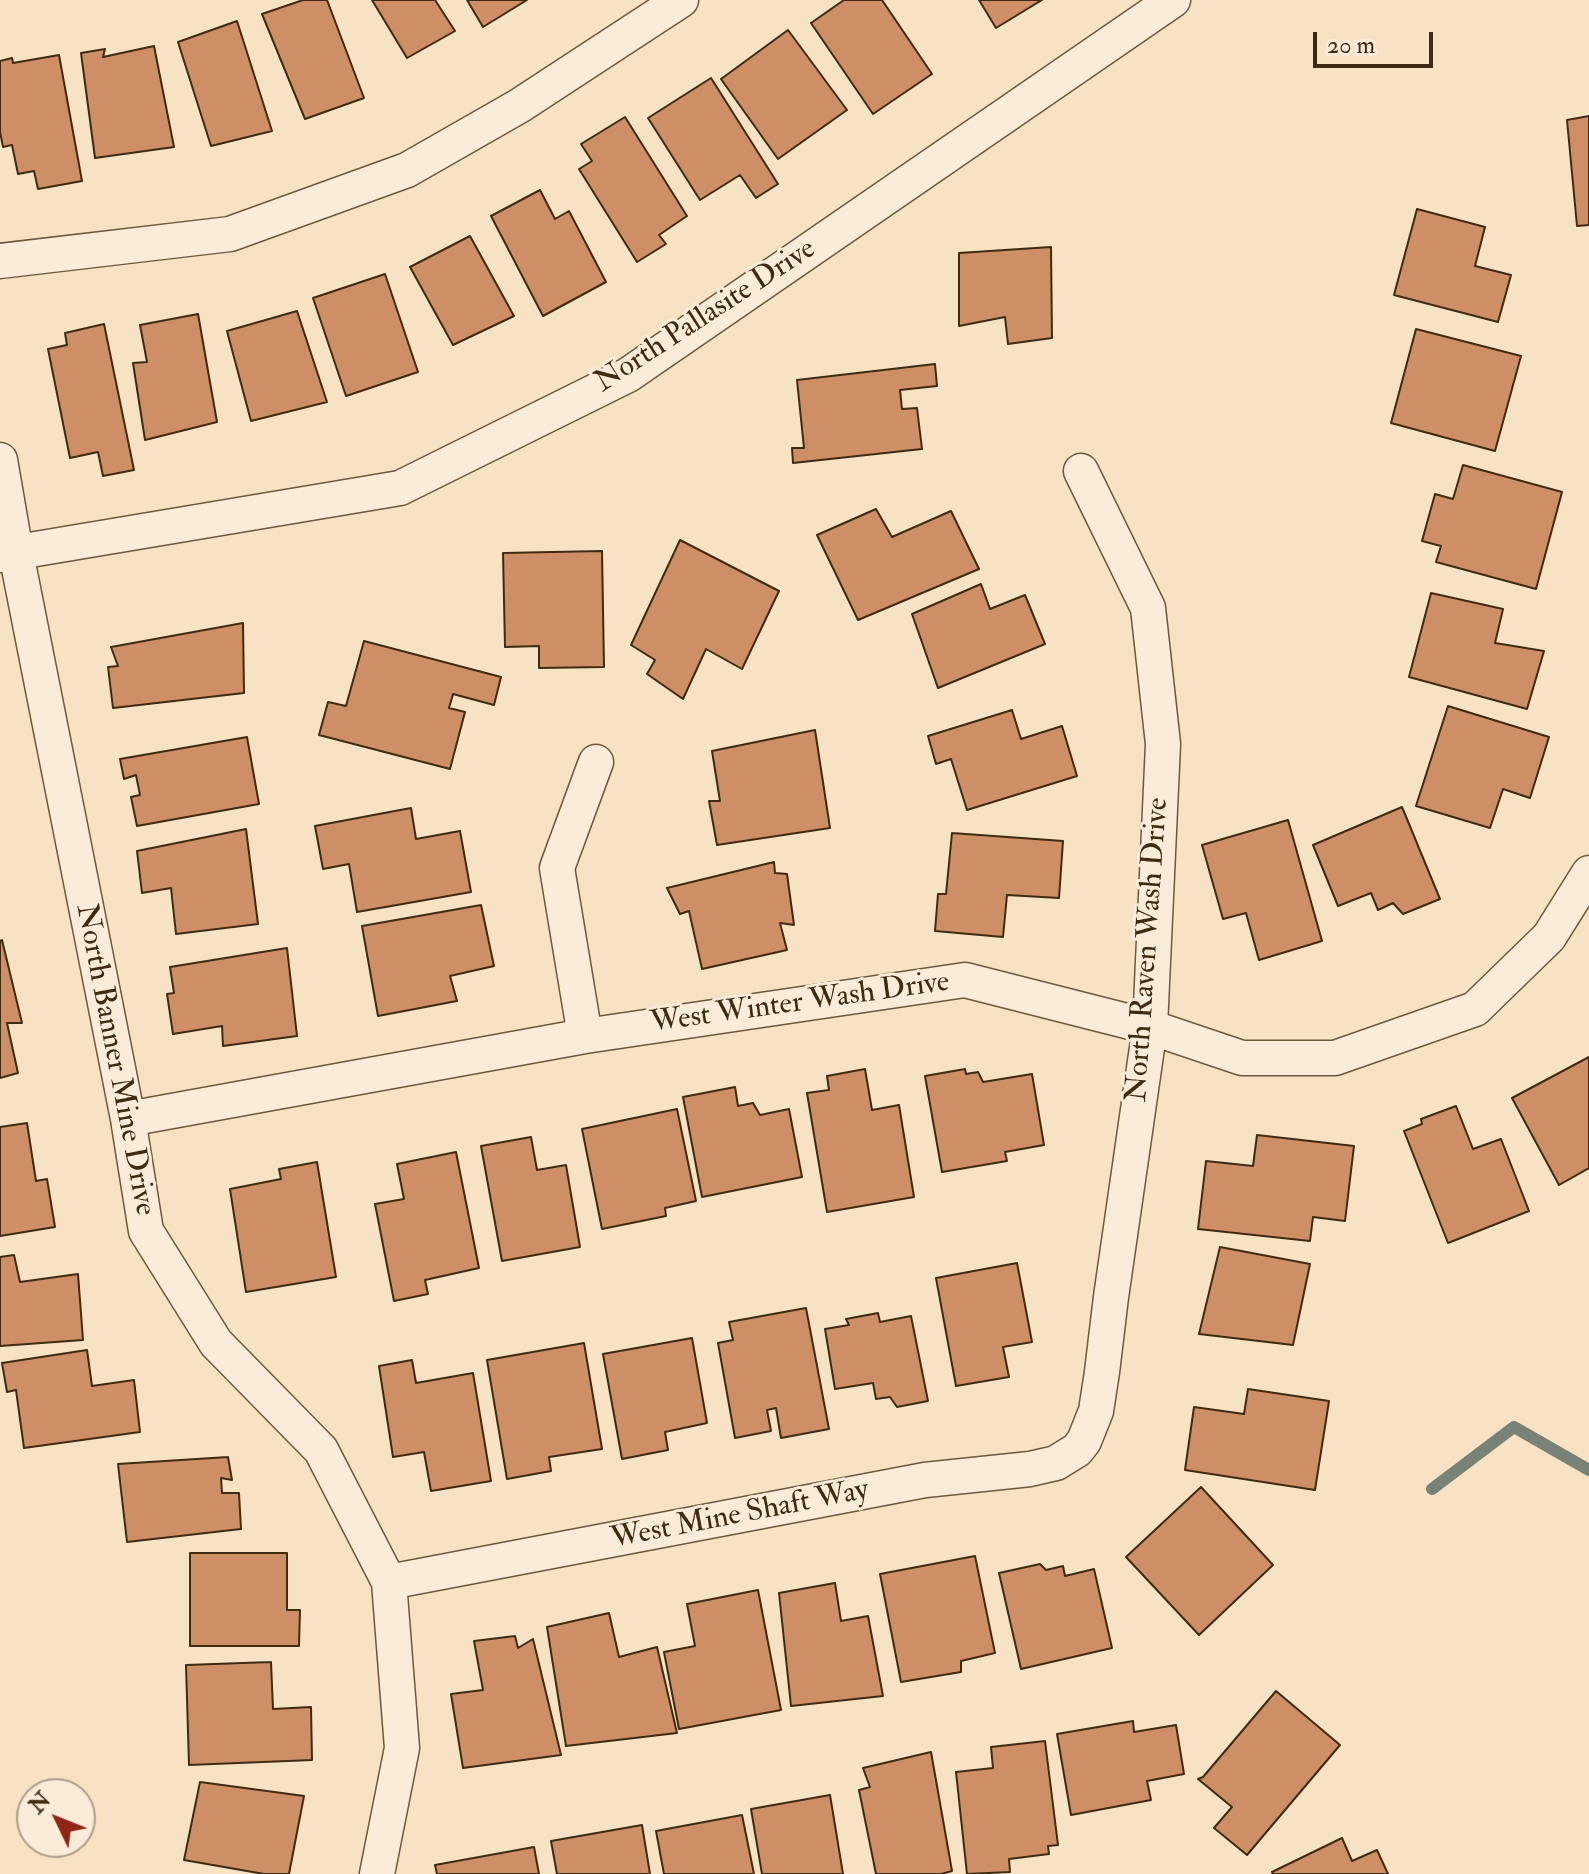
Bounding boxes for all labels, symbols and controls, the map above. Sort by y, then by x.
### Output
scale bar [1317,16,1437,66]
text: 20 m [1327,30,1375,61]
street label: North Pallasite Drive [589,232,823,402]
street label: North Raven Wash Drive [1120,797,1178,1103]
street label: North Banner Mine Drive [66,901,162,1219]
street label: West Winter Wash Drive [648,965,952,1043]
street label: West Mine Shaft Way [608,1473,872,1559]
north arrow [16,1778,96,1858]
text: N [23,1786,57,1820]

